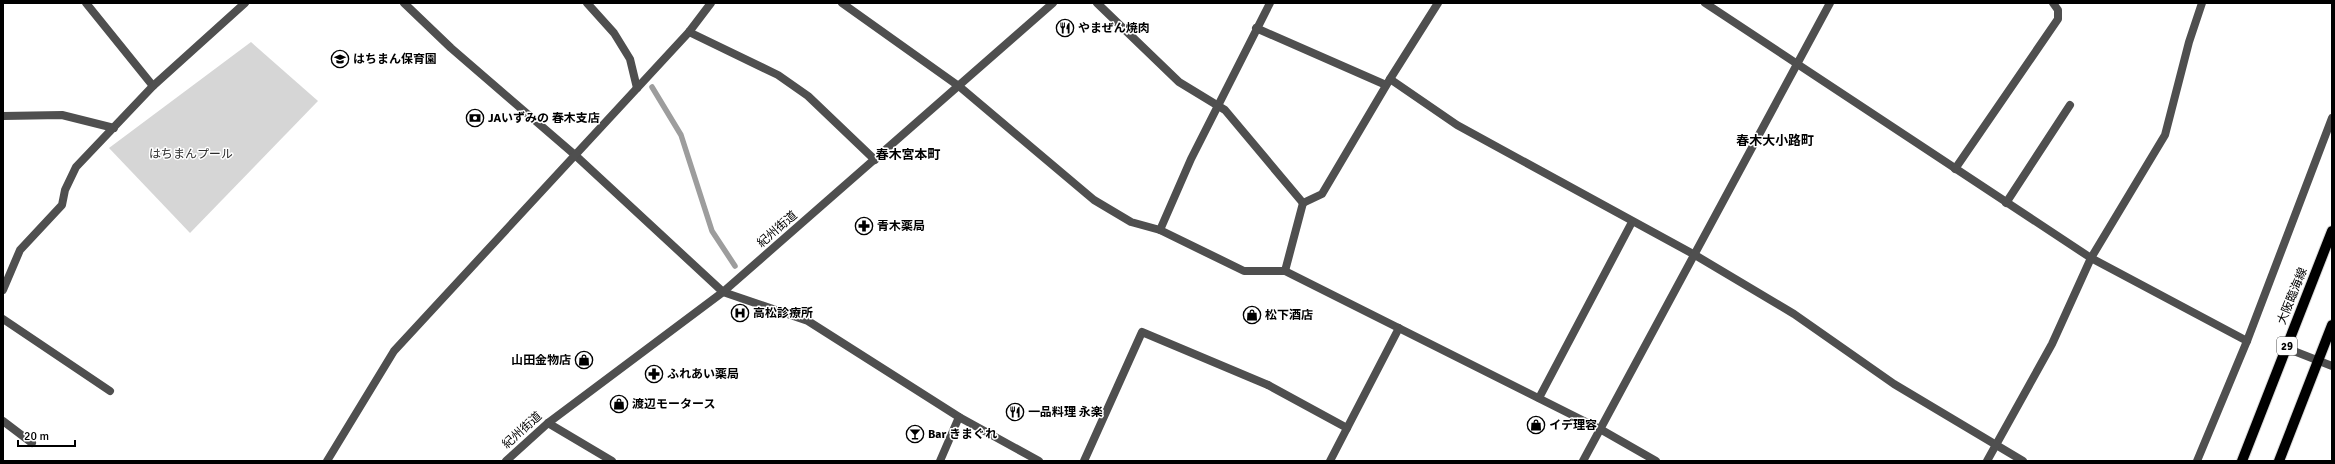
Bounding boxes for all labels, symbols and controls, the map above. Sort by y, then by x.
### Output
restaurant icon: やまぜん焼肉 [1055,18,1075,38]
place label: やまぜん焼肉 [1078,21,1150,36]
school or university icon: はちまん保育園 [330,49,350,69]
place label: はちまん保育園 [353,52,437,67]
bank icon: JAいずみの 春木支店 [465,108,485,128]
place label: JAいずみの 春木支店 [488,111,600,126]
district label: 春木大小路町 [1736,133,1814,149]
park label: はちまんプール [149,147,233,162]
district label: 春木宮本町 [875,147,941,163]
street label: 紀州街道 [754,208,800,251]
pharmacy icon: 青木薬局 [854,216,874,236]
place label: 青木薬局 [877,219,925,234]
street label: 大阪臨海線 [2274,266,2311,327]
hospital icon: 高松診療所 [730,303,750,323]
shop icon: 松下酒店 [1242,305,1262,325]
place label: 高松診療所 [753,306,813,321]
place label: 松下酒店 [1265,308,1313,323]
road number: 29 [2277,337,2297,355]
shop icon: 山田金物店 [574,350,594,370]
place label: 山田金物店 [511,353,571,368]
pharmacy icon: ふれあい薬局 [644,364,664,384]
place label: ふれあい薬局 [667,367,739,382]
shop icon: 渡辺モータース [609,394,629,414]
place label: 渡辺モータース [632,397,715,412]
restaurant icon: 一品料理 永楽 [1005,402,1025,422]
place label: 一品料理 永楽 [1028,405,1103,420]
street label: 紀州街道 [499,409,545,452]
shop icon: イデ理容 [1526,415,1546,435]
place label: イデ理容 [1549,418,1597,433]
scale bar [18,422,75,448]
bar icon: Bar きまぐれ [905,424,925,444]
place label: Bar きまぐれ [928,427,997,442]
text: 20 m [24,429,49,444]

